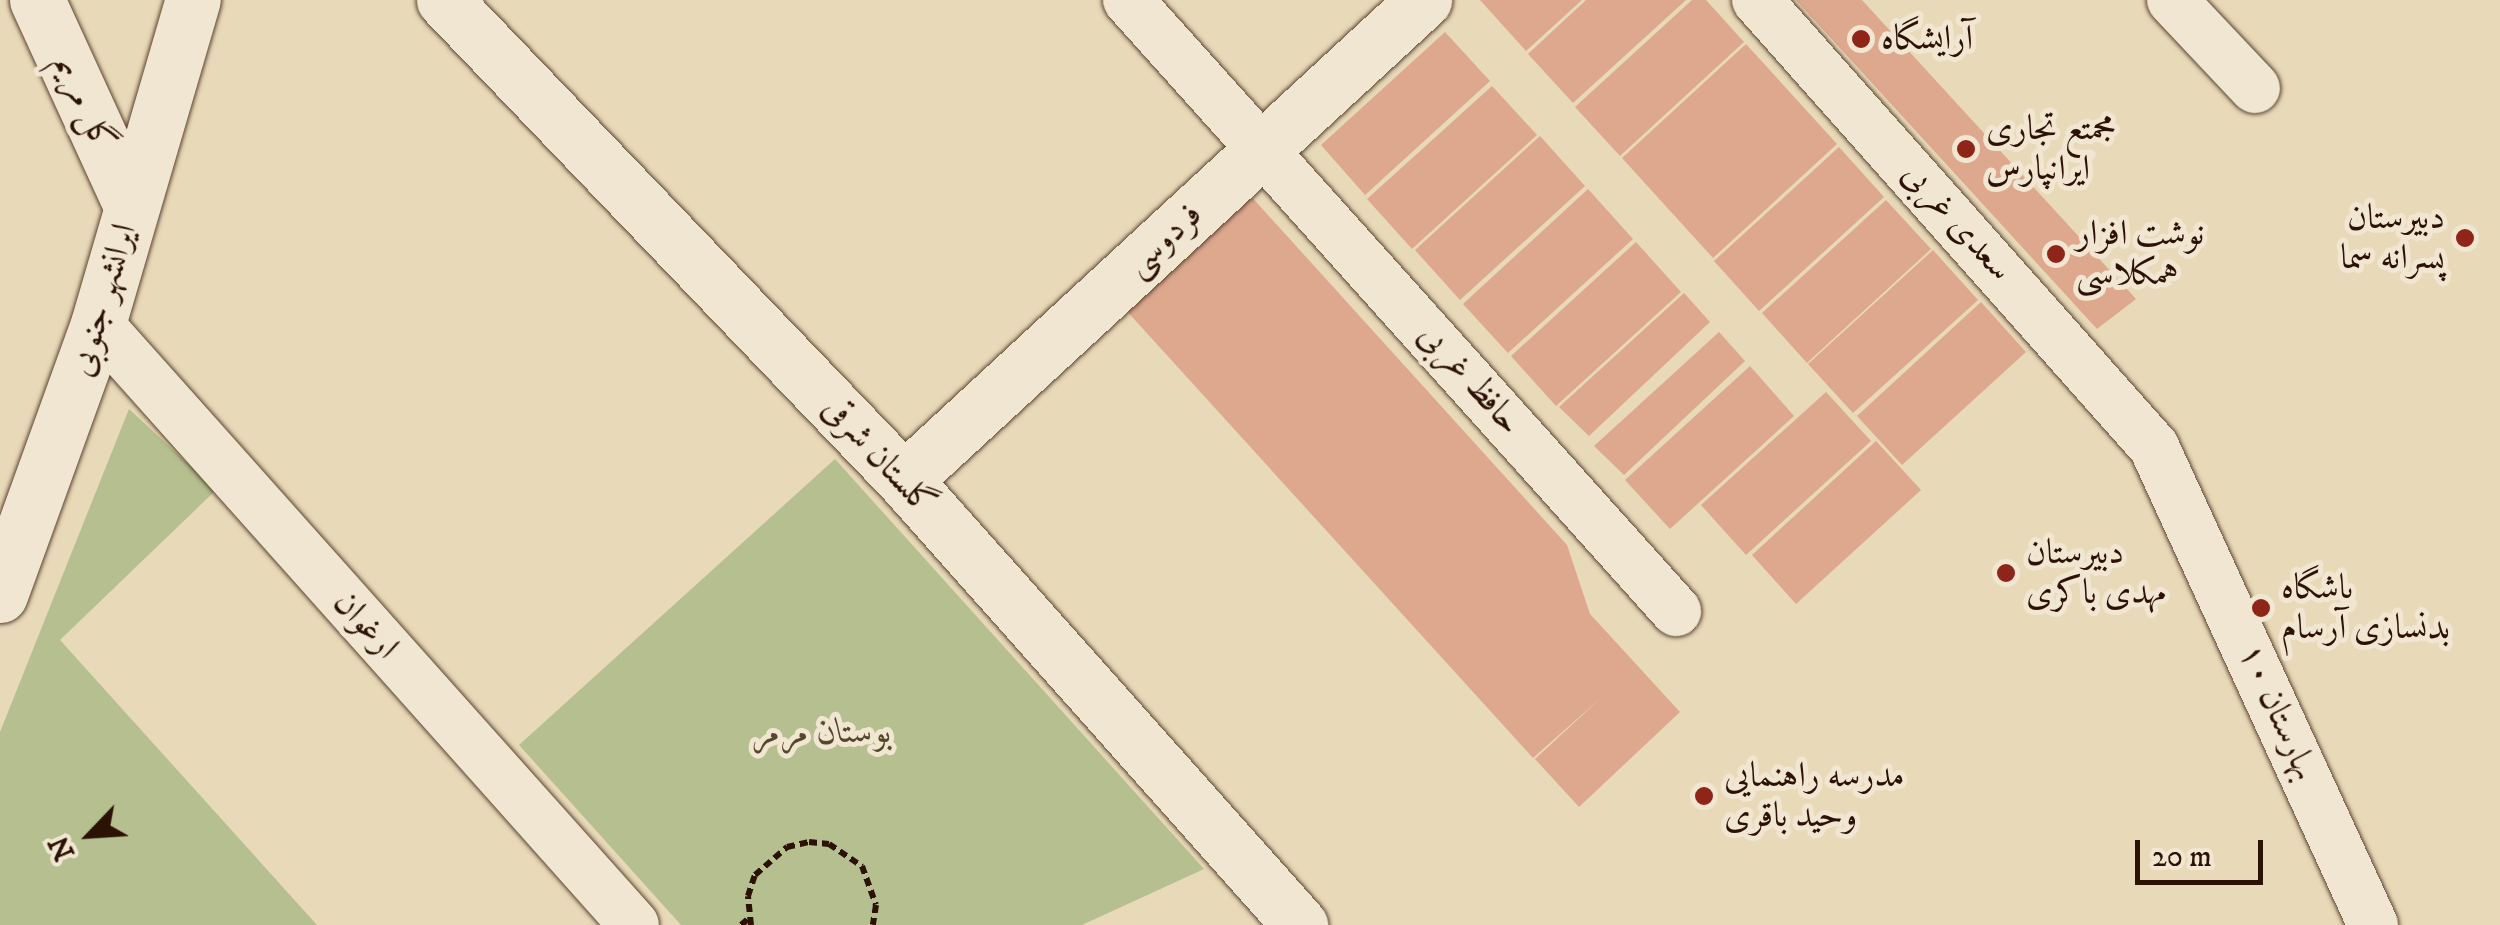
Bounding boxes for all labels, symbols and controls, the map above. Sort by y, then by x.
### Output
place label: آرایشگاه [1881,18,1973,60]
marker: آرایشگاه [1850,28,1872,50]
street label: گل مریم [43,48,125,158]
place label: مجمتع تجاری ایرانپارس [1986,108,2116,190]
marker: مجمتع تجاری ایرانپارس [1955,138,1977,160]
street label: سعدی غربی [1893,154,2021,290]
street label: فردوسی [1117,194,1211,286]
place label: دبیرستان پسرانه سما [2340,197,2445,279]
place label: نوشت افزار همکلاسی [2076,213,2204,295]
street label: ایرانشهر جنوبی [60,219,146,381]
marker: دبیرستان پسرانه سما [2454,227,2476,249]
marker: نوشت افزار همکلاسی [2045,243,2067,265]
street label: حافظ غربی [1409,315,1531,443]
street label: گلستان شرقی [813,388,945,524]
place label: دبیرستان مهدی باکری [2026,532,2166,614]
marker: دبیرستان مهدی باکری [1995,562,2017,584]
place label: باشگاه بدنسازی آرسام [2281,567,2450,649]
street label: ارغوان [324,582,408,668]
marker: باشگاه بدنسازی آرسام [2250,597,2272,619]
street label: بهارستان ۱۰ [2229,637,2327,787]
park label: بوستان مرمر [752,711,892,753]
place label: مدرسه راهنمایی وحید باقری [1724,755,1905,837]
north arrow [40,785,140,885]
marker: مدرسه راهنمایی وحید باقری [1693,785,1715,807]
scale bar [2140,820,2268,882]
text: N [42,830,83,866]
text: 20 m [2152,839,2212,876]

